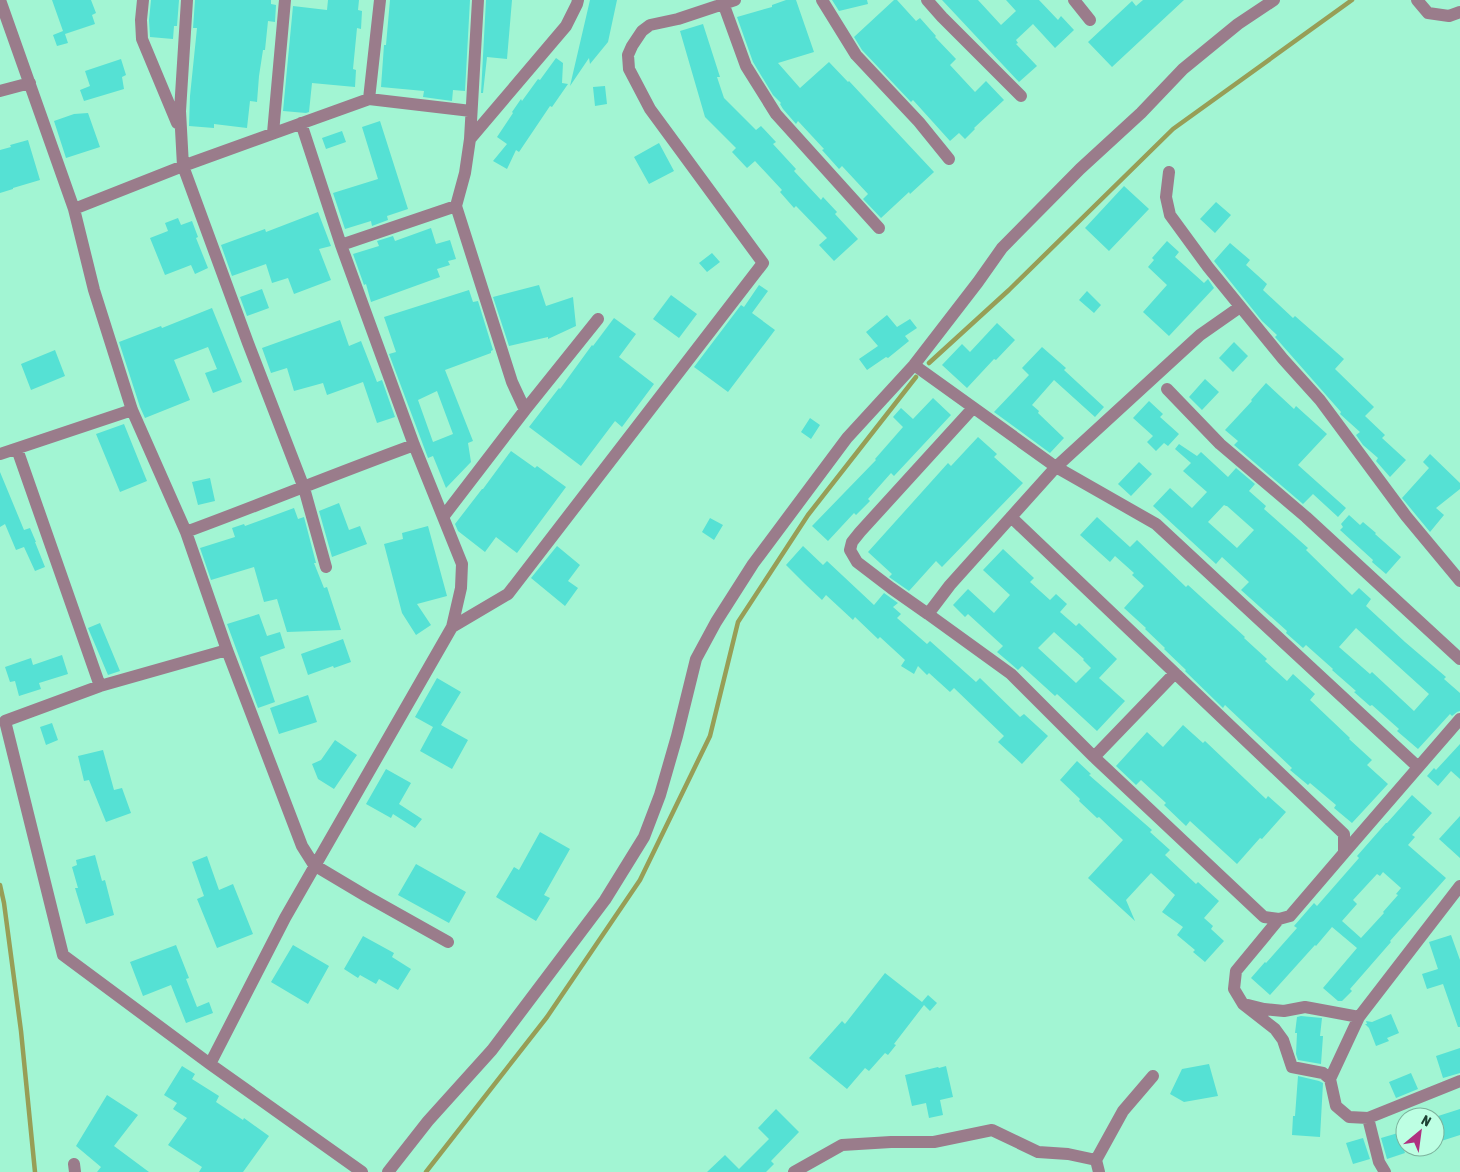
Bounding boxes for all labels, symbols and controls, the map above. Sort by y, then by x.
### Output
north arrow [1395,1107,1445,1157]
text: N [1419,1112,1434,1130]

